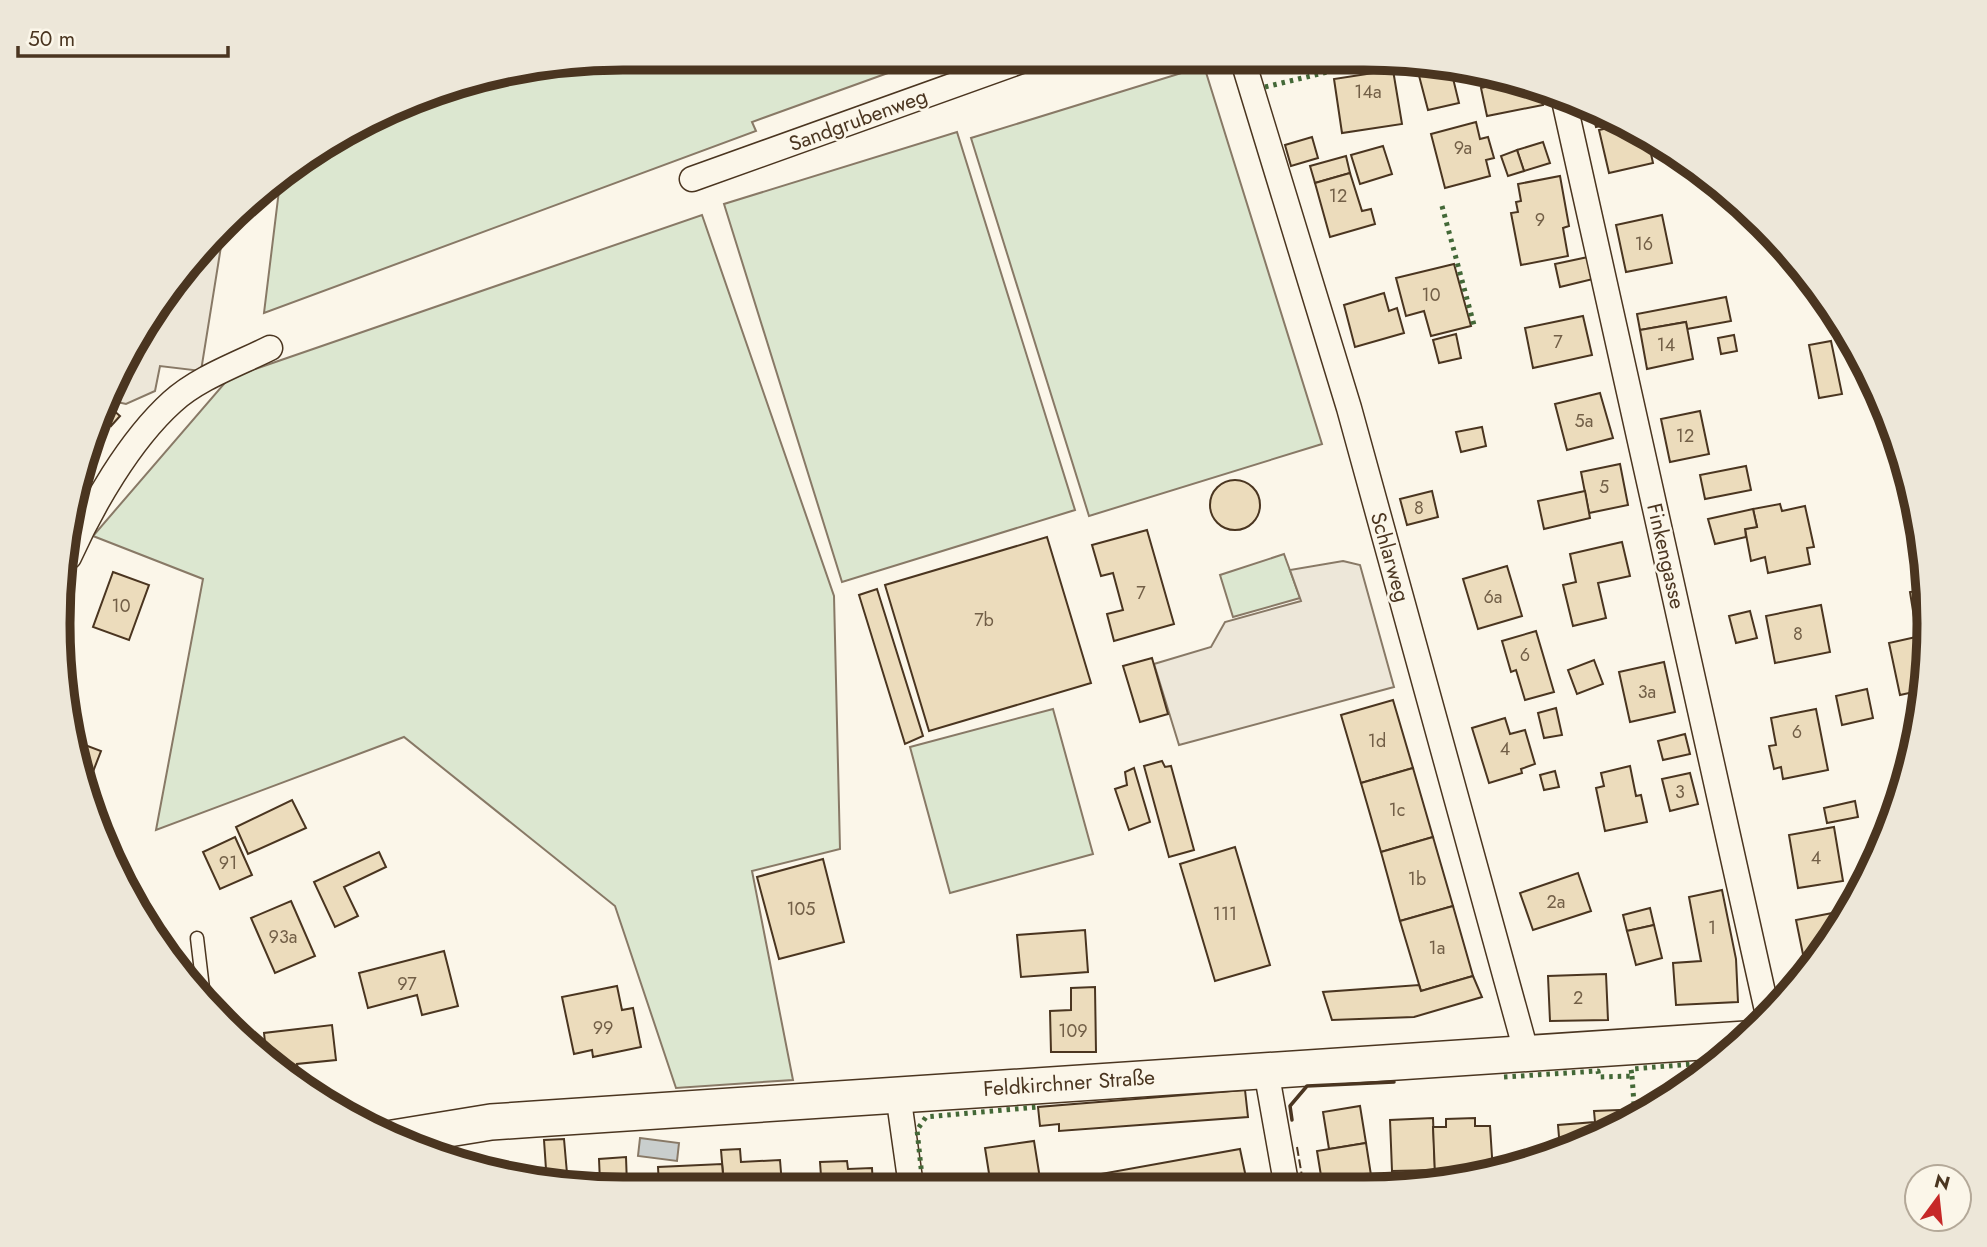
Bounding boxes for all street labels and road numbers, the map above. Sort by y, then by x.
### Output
street label: Sandgrubenweg [785,81,931,159]
street label: Finkengasse [1639,500,1693,612]
street label: Schlarweg [1363,509,1417,605]
street label: Feldkirchner Straße [982,1062,1156,1104]

